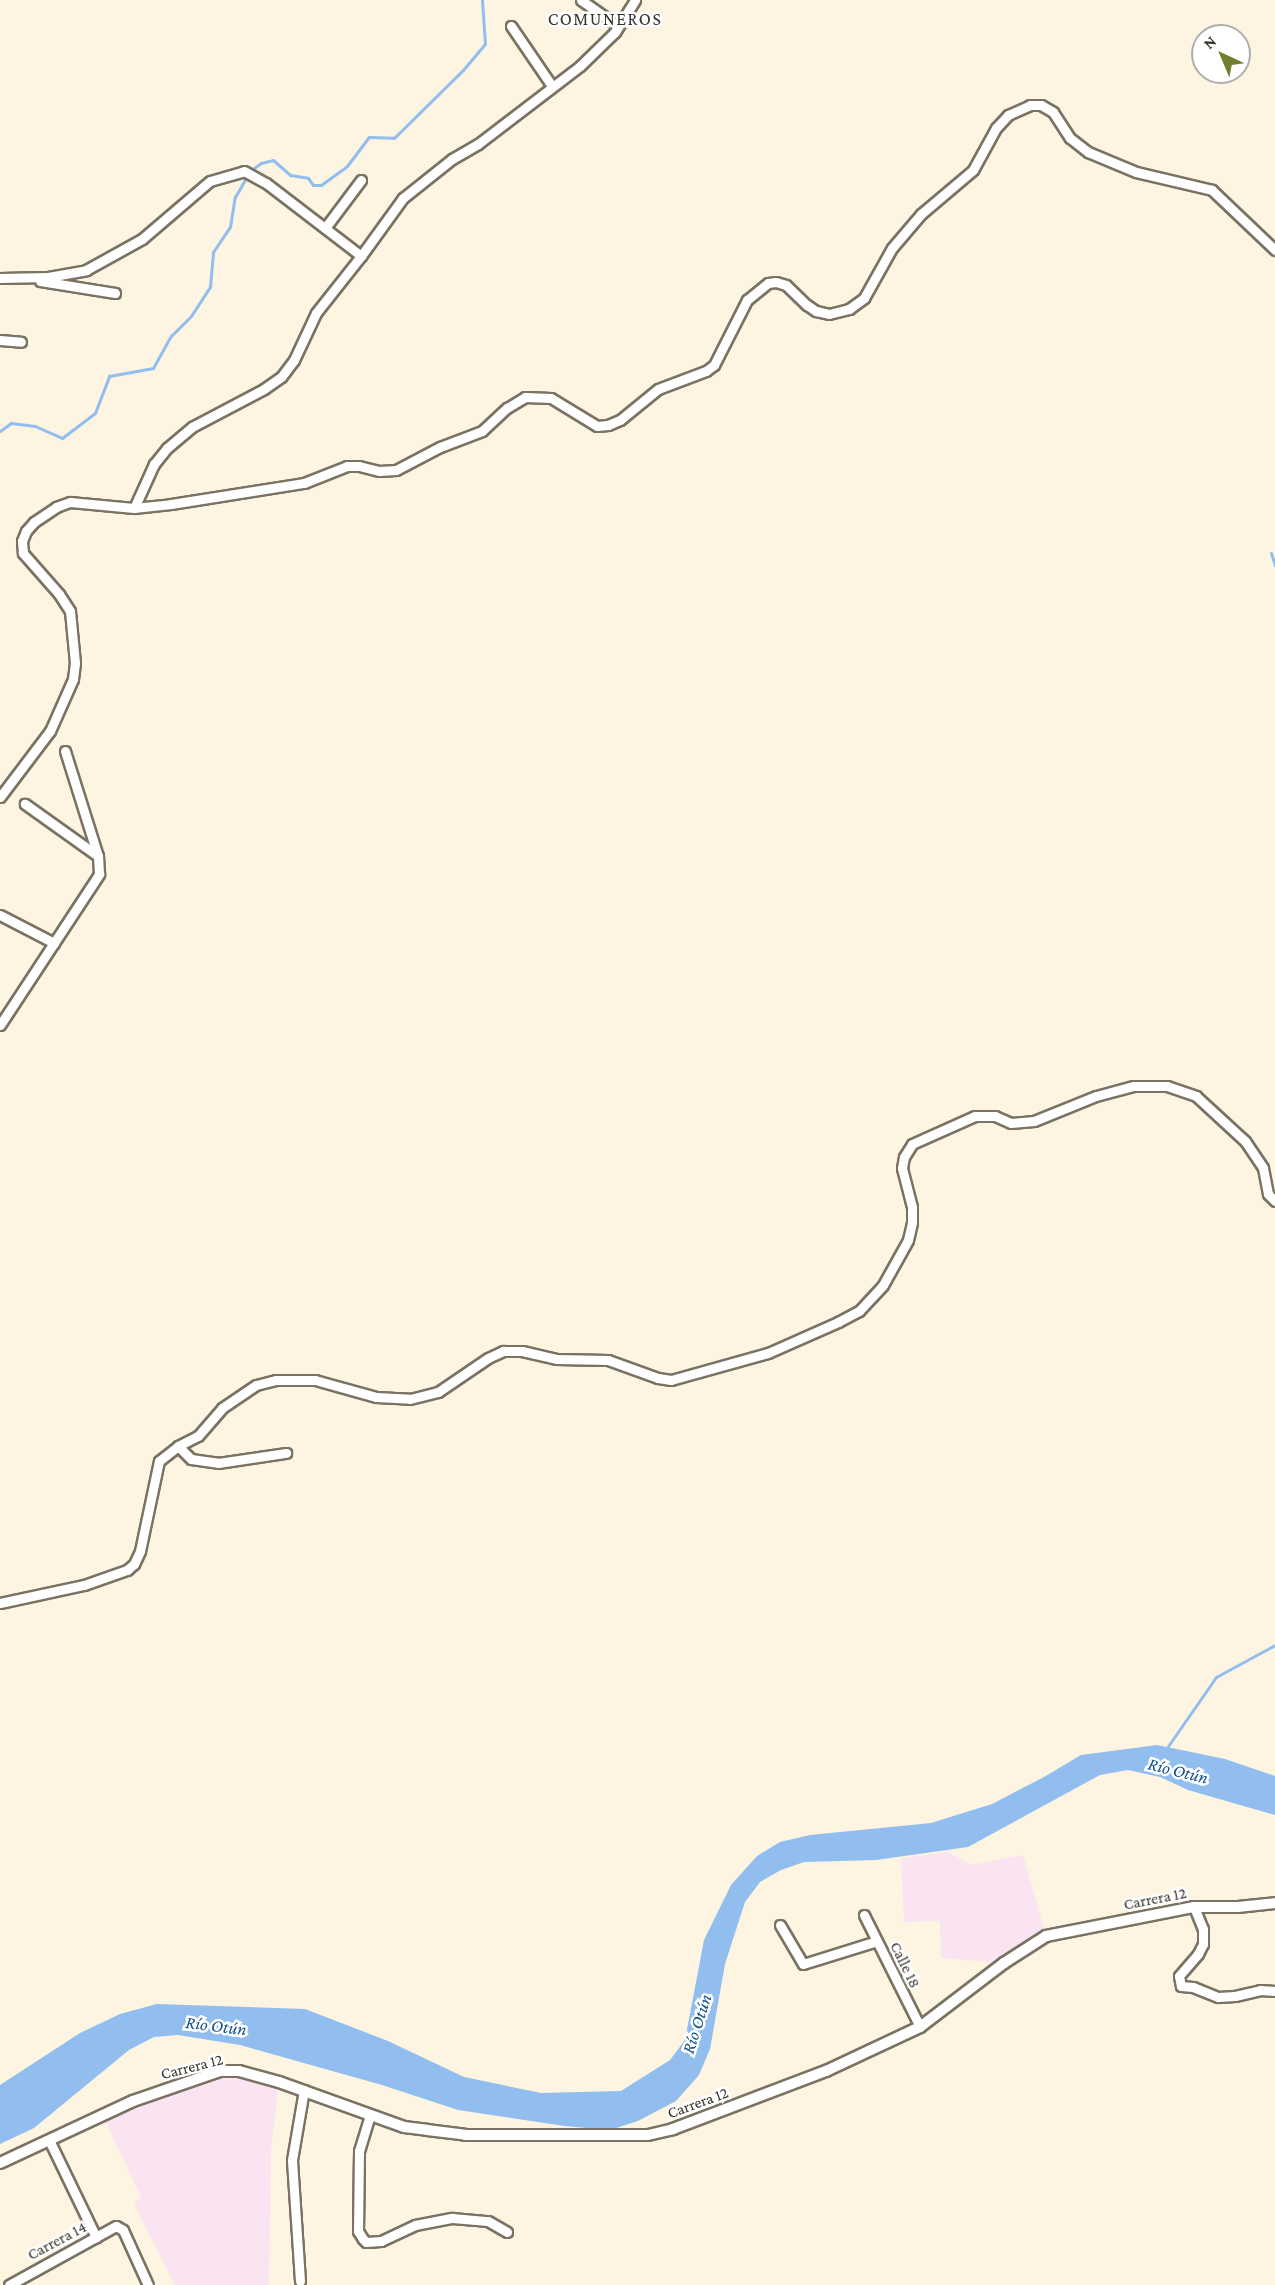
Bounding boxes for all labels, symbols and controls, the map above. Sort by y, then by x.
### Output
district label: COMUNEROS [548,8,662,30]
north arrow [1191,24,1251,84]
text: N [1200,32,1219,52]
water label: Río Otún [1146,1753,1210,1789]
street label: Carrera 12 [1122,1884,1188,1914]
street label: Calle 18 [886,1939,924,1991]
water label: Río Otún [677,1992,717,2056]
water label: Río Otún [184,2012,248,2040]
street label: Carrera 12 [159,2050,225,2084]
street label: Carrera 12 [665,2083,731,2123]
street label: Carrera 14 [24,2217,90,2265]

